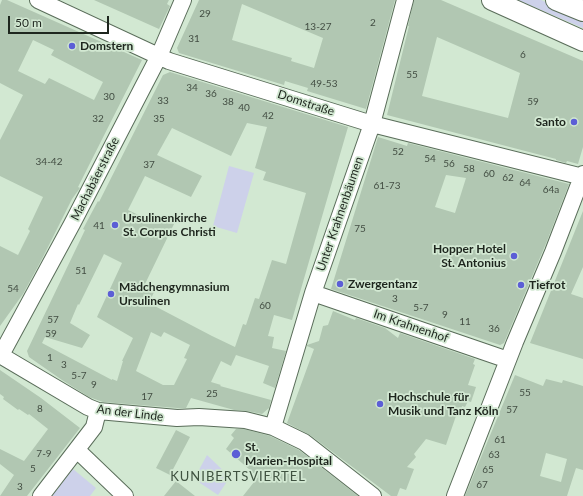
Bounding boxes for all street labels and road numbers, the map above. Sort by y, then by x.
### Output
street label: Domstraße [276,87,336,119]
street label: Machabäerstraße [68,135,122,223]
street label: Unter Krahnenbäumen [314,155,366,273]
street label: Im Krahnenhof [372,306,450,346]
street label: An der Linde [96,402,164,424]

